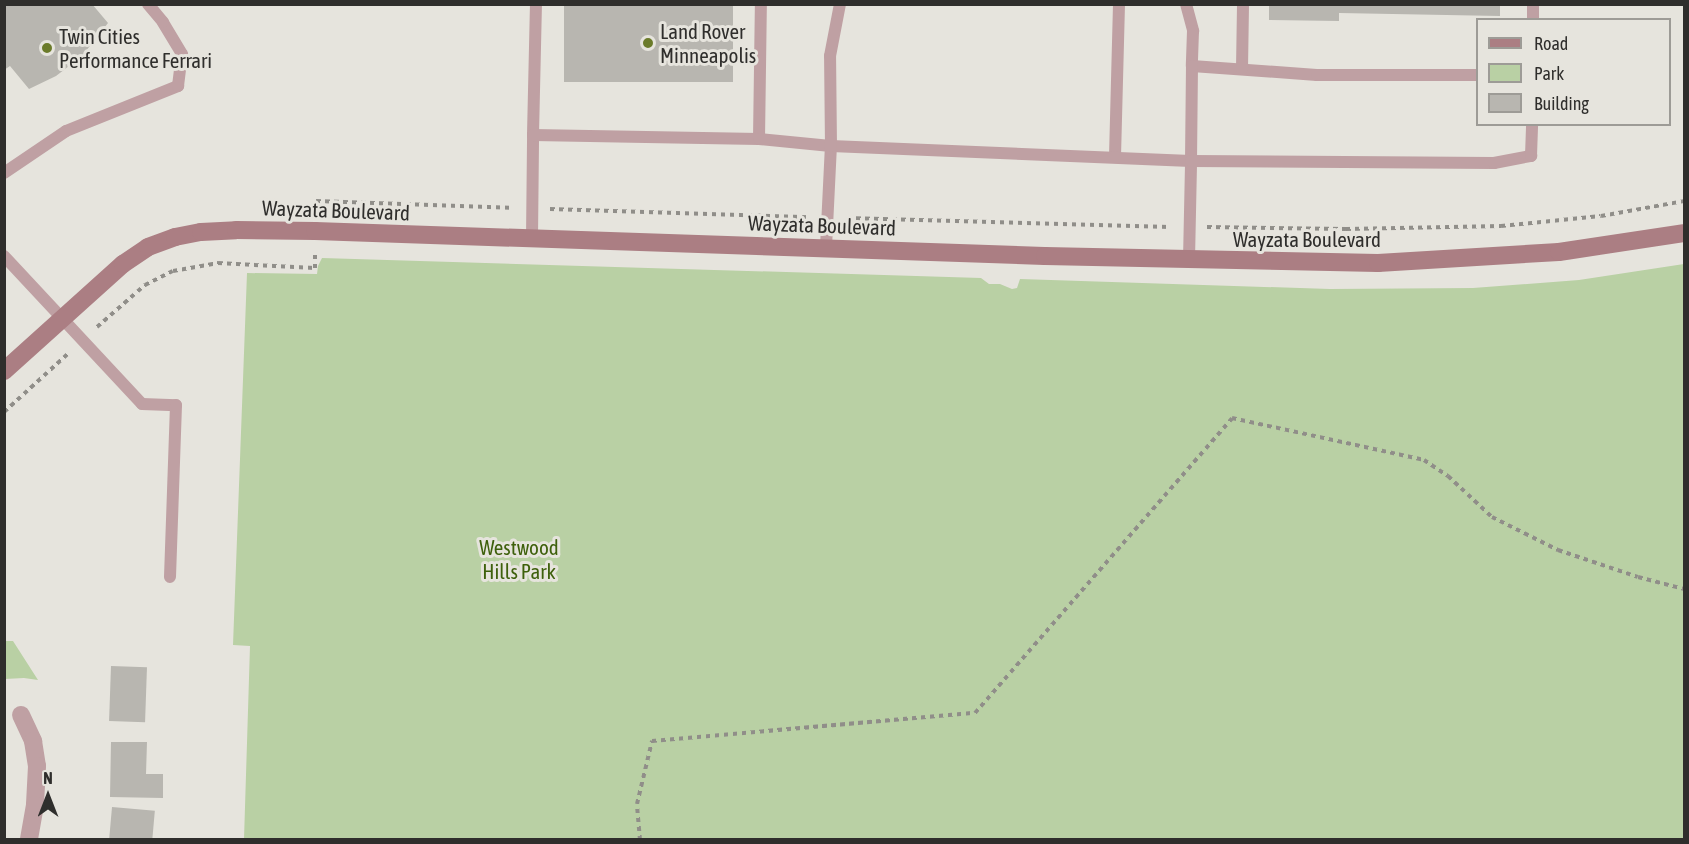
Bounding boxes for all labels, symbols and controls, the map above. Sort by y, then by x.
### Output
place label: Land Rover Minneapolis [660,18,756,68]
legend [1476,18,1671,126]
place label: Twin Cities Performance Ferrari [59,23,212,73]
text: Road [1534,33,1568,54]
marker: Land Rover Minneapolis [641,36,655,50]
marker: Twin Cities Performance Ferrari [40,41,54,55]
text: Park [1534,63,1564,84]
text: Building [1534,93,1589,114]
street label: Wayzata Boulevard [262,195,410,225]
street label: Wayzata Boulevard [748,210,896,240]
street label: Wayzata Boulevard [1233,226,1381,252]
park label: Westwood Hills Park [479,534,559,584]
north arrow [18,766,78,826]
text: N [43,769,53,787]

